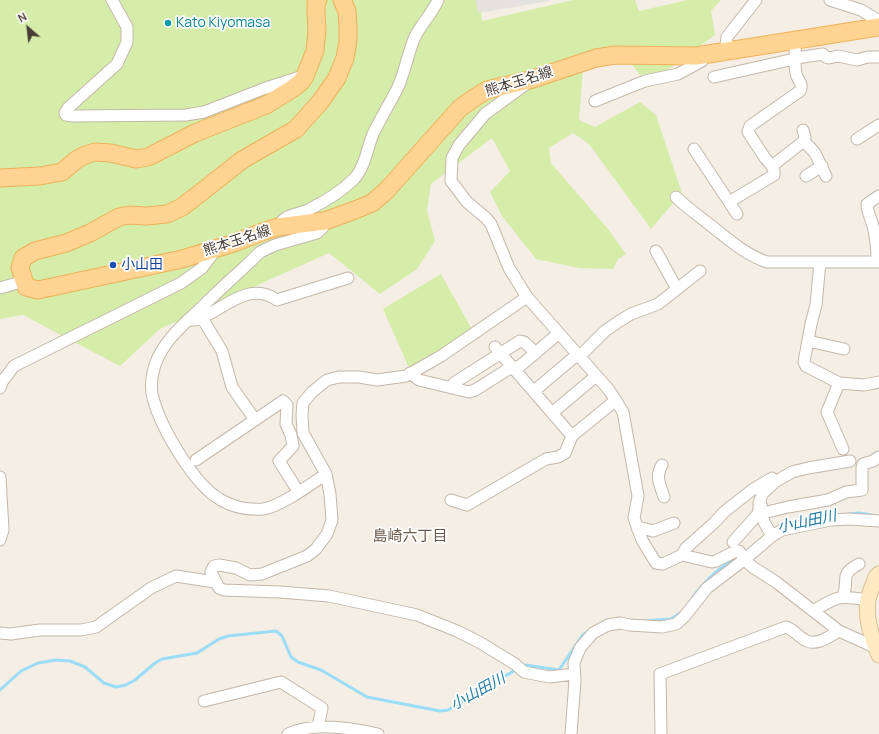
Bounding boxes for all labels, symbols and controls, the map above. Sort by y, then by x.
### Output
north arrow [8,8,48,48]
text: N [15,8,29,25]
place label: Kato Kiyomasa [176,15,270,31]
marker: Kato Kiyomasa [163,18,173,28]
street label: 熊本玉名線 [483,64,555,100]
street label: 熊本玉名線 [201,222,273,260]
place label: 小山田 [121,257,163,273]
marker: 小山田 [108,260,118,270]
water label: 小山田川 [776,507,838,537]
district label: 島崎六丁目 [373,528,447,546]
water label: 小山田川 [447,670,509,714]

